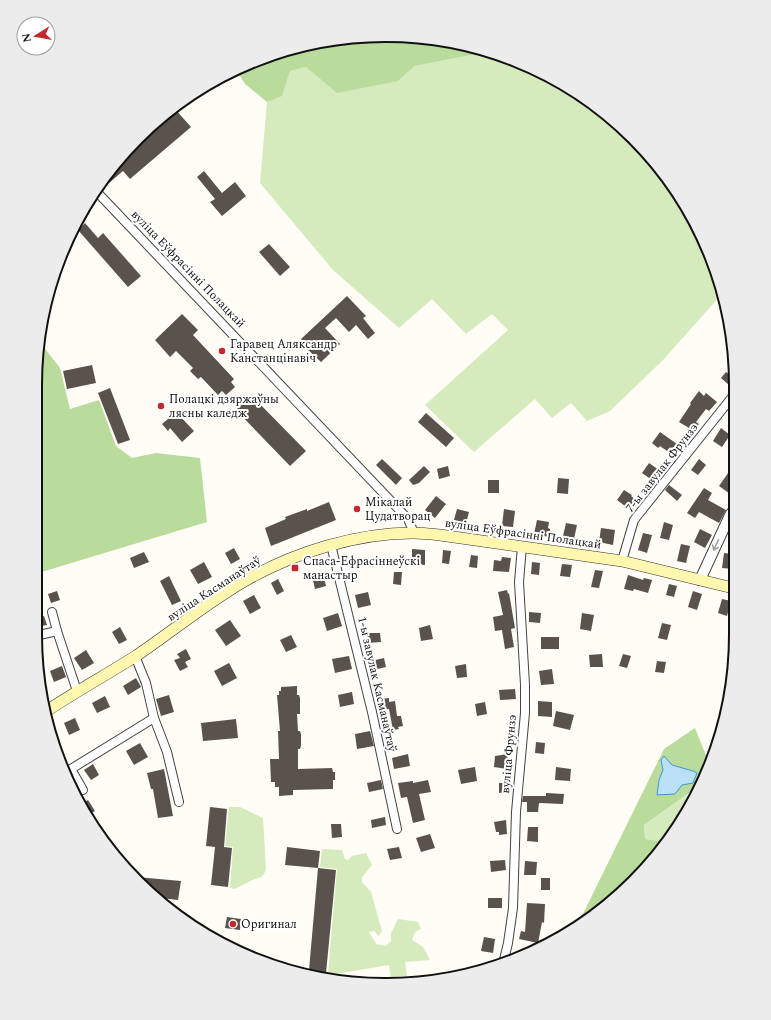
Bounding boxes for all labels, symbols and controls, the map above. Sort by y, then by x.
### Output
north arrow [16,16,56,56]
text: N [17,32,36,44]
street label: вуліца Еўфрасінні Полацкай [126,206,250,332]
place label: Гаравец Аляксандр Канстанцінавіч [230,335,337,368]
marker: Гаравец Аляксандр Канстанцінавіч [217,346,227,356]
place label: Полацкі дзяржаўны лясны каледж [169,390,279,423]
marker: Полацкі дзяржаўны лясны каледж [156,401,166,411]
street label: 7-ы завулак Фрунзэ [621,419,703,517]
place label: Мікалай Цудатворац [365,493,431,526]
marker: Мікалай Цудатворац [352,504,362,514]
street label: вуліца Еўфрасінні Полацкай [444,514,602,554]
one-way arrow [712,539,720,551]
street label: вуліца Касманаўтаў [163,551,266,627]
place label: Спаса-Ефрасіннеўскі манастыр [303,552,421,585]
marker: Спаса-Ефрасіннеўскі манастыр [290,563,300,573]
street label: 1-ы завулак Касманаўтаў [352,615,402,755]
street label: вуліца Фрунзэ [496,714,522,794]
place label: Оригинал [241,915,297,934]
marker: Оригинал [228,919,238,929]

